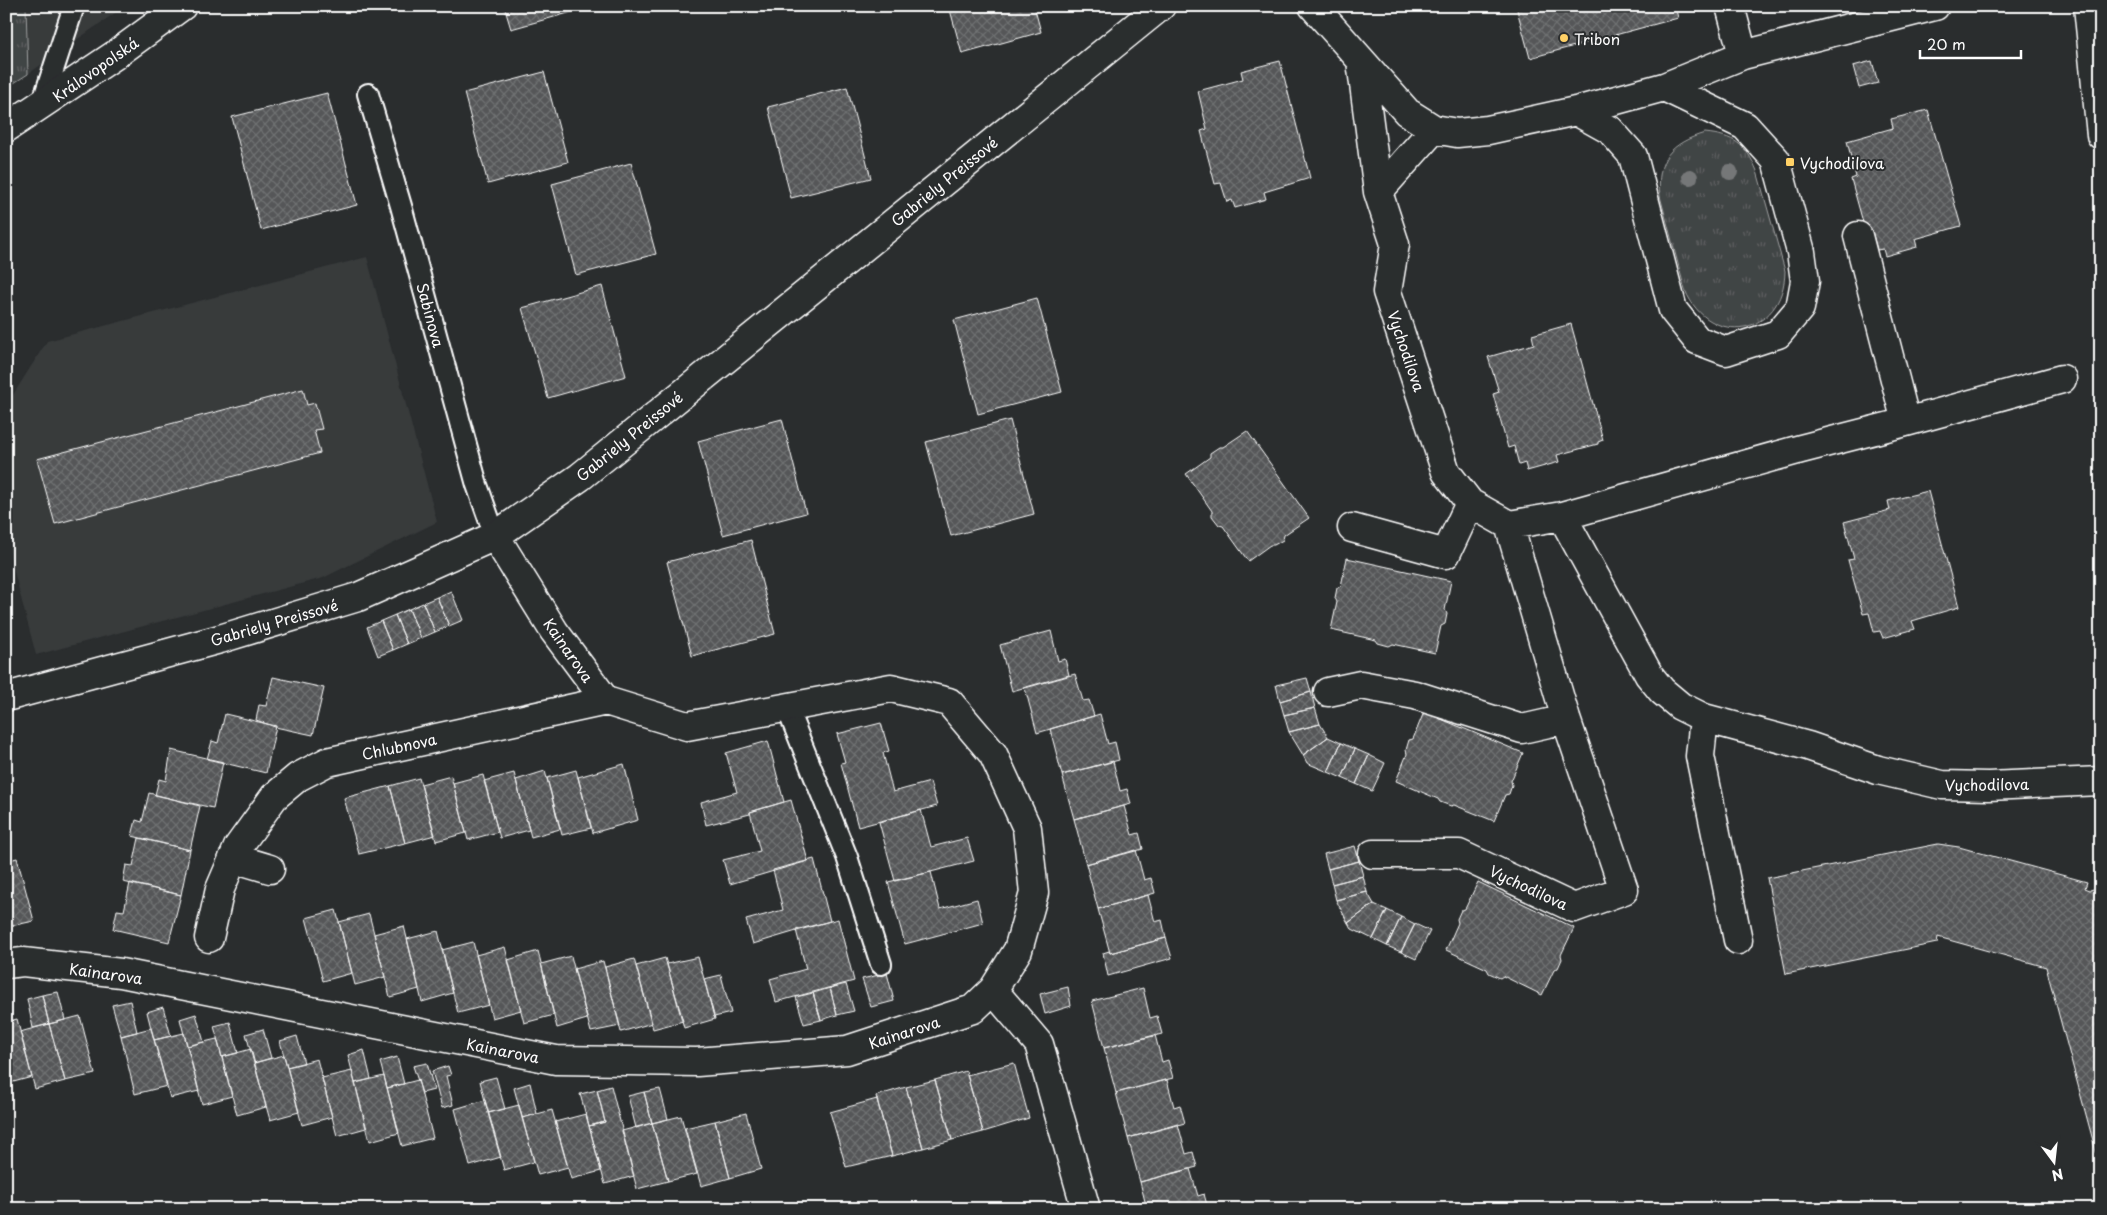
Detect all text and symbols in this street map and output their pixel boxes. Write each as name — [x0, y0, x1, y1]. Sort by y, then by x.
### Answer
place label: Tribon — [1574, 27, 1620, 50]
scale bar — [1920, 28, 2021, 60]
street label: Královopolská — [47, 30, 143, 107]
marker: Tribon — [1558, 32, 1570, 44]
text: 20 m — [1927, 32, 1966, 55]
street label: Gabriely Preissové — [886, 131, 1002, 231]
place label: Vychodilova — [1800, 151, 1885, 174]
marker: Vychodilova — [1784, 156, 1796, 168]
street label: Sabinova — [411, 280, 451, 351]
street label: Vychodilova — [1382, 307, 1432, 395]
street label: Gabriely Preissové — [571, 386, 687, 486]
street label: Gabriely Preissové — [208, 593, 340, 651]
street label: Kainarova — [538, 613, 600, 687]
street label: Chlubnova — [359, 727, 439, 765]
street label: Vychodilova — [1945, 772, 2030, 796]
street label: Vychodilova — [1486, 859, 1573, 916]
street label: Kainarova — [68, 956, 145, 990]
street label: Kainarova — [865, 1009, 943, 1054]
street label: Kainarova — [465, 1032, 542, 1068]
north arrow — [2030, 1138, 2080, 1188]
text: N — [2049, 1163, 2066, 1187]

